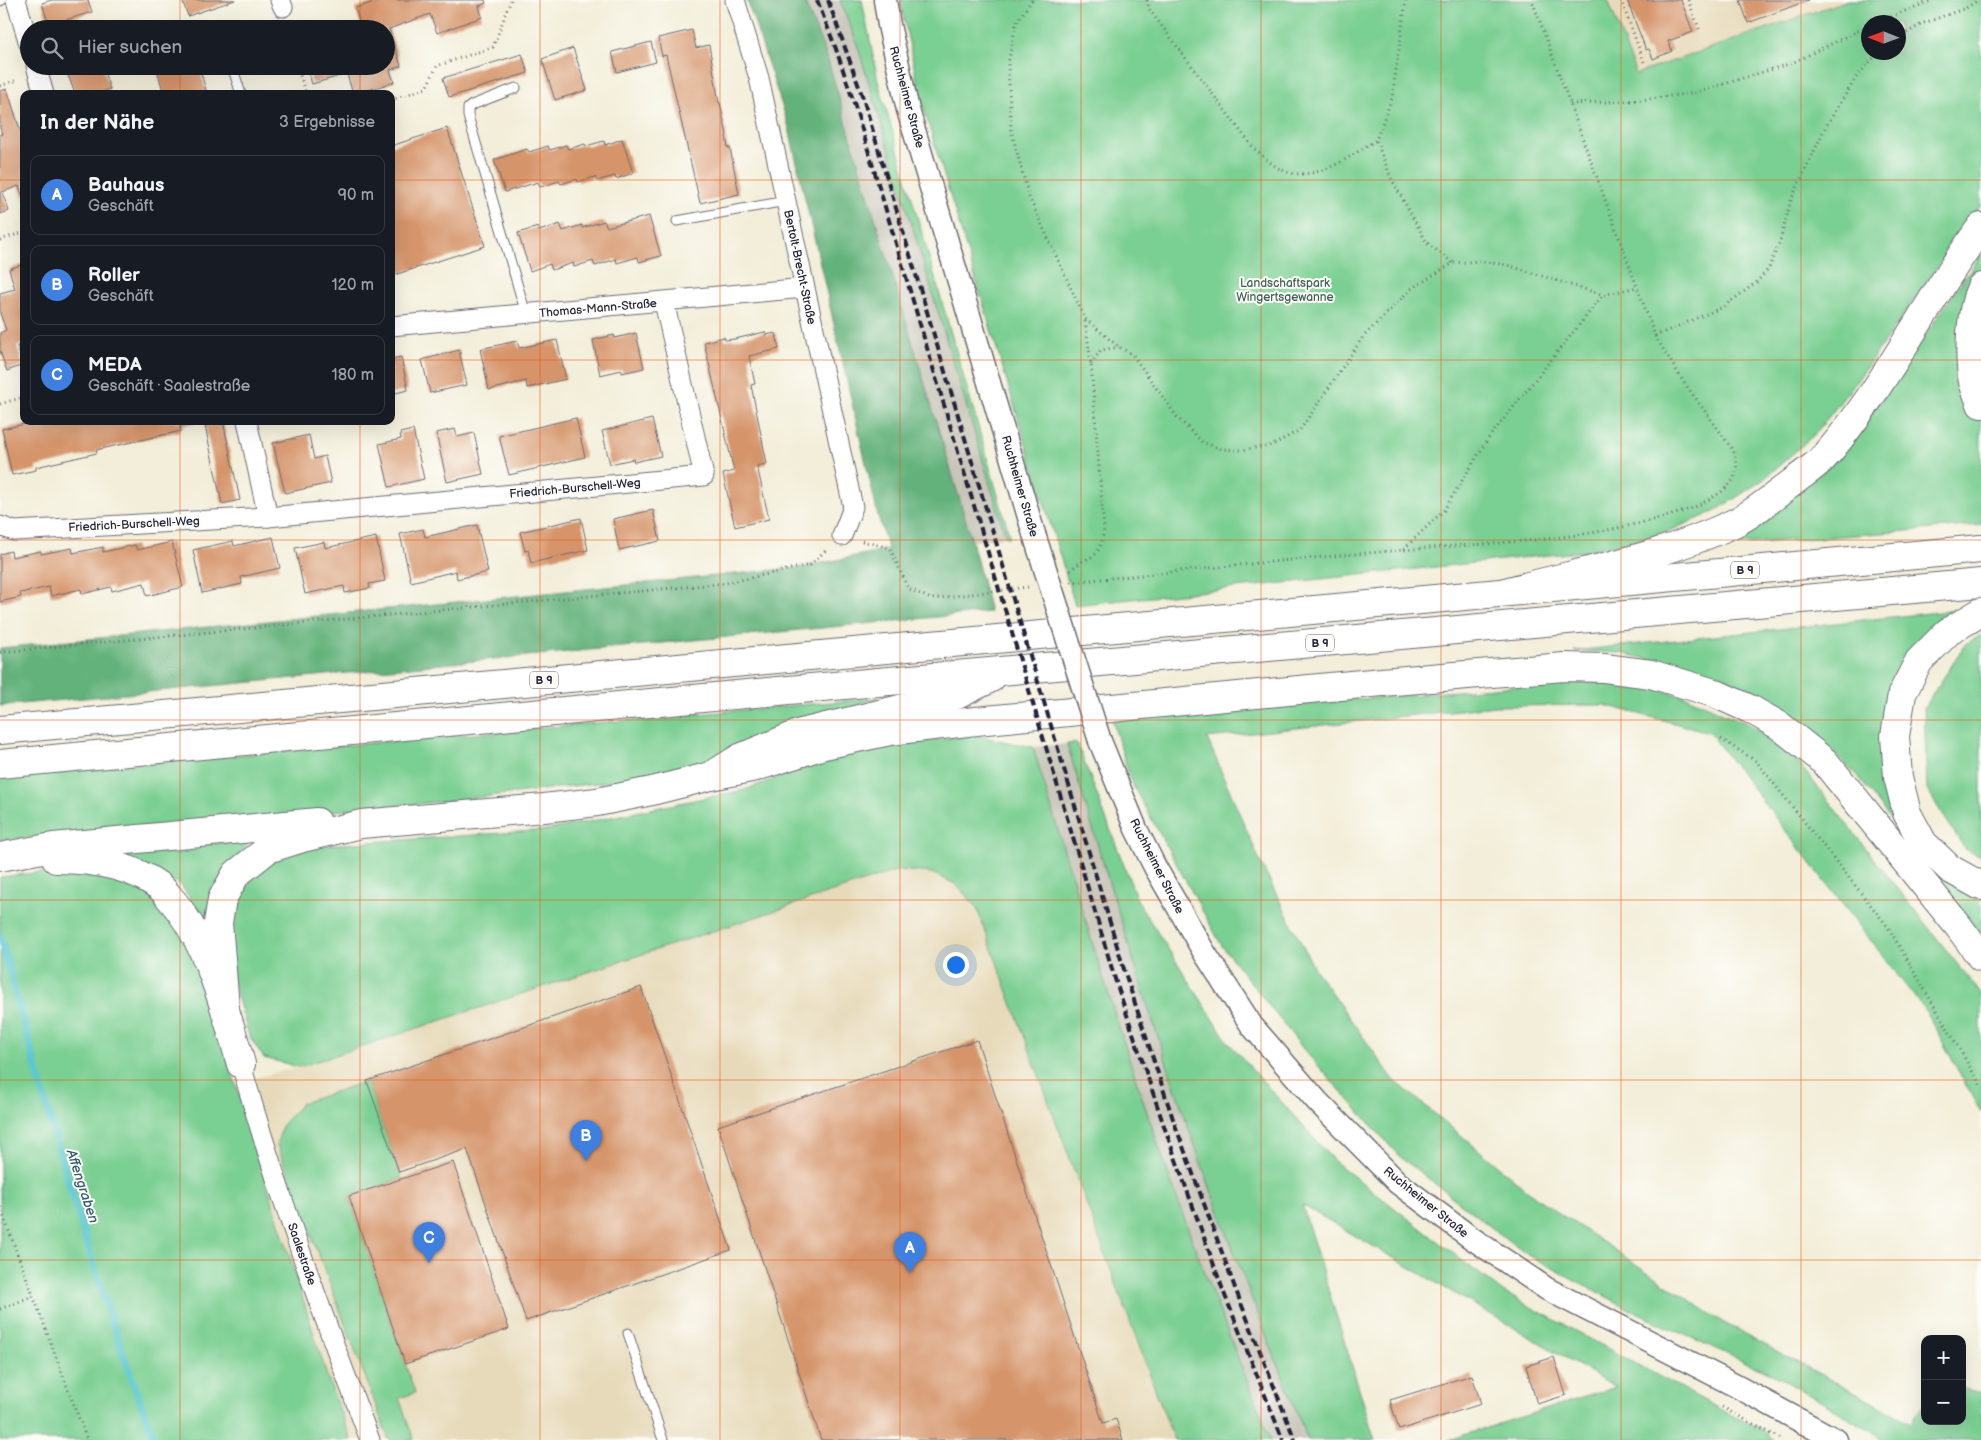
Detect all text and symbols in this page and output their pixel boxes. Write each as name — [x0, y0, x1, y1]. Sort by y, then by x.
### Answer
north arrow — [1861, 15, 1906, 60]
search box — [20, 20, 395, 75]
icon: search — [38, 34, 66, 62]
text: Hier suchen — [78, 36, 182, 59]
street label: Ruchheimer Straße — [886, 45, 927, 150]
text: In der Nähe — [40, 110, 154, 135]
text: 3 Ergebnisse — [279, 113, 375, 132]
text: Bauhaus — [88, 174, 164, 197]
text: A — [52, 186, 62, 205]
text: 90 m — [338, 186, 374, 205]
text: Geschäft — [88, 197, 154, 216]
street label: Bertolt-Brecht-Straße — [780, 208, 819, 326]
text: Roller — [88, 264, 140, 287]
text: B — [51, 276, 63, 295]
text: 120 m — [331, 276, 374, 295]
park label: Landschaftspark Wingertsgewanne — [1236, 276, 1334, 305]
text: Geschäft — [88, 287, 154, 306]
street label: Thomas-Mann-Straße — [539, 296, 658, 321]
text: MEDA — [88, 354, 142, 377]
text: C — [51, 366, 63, 385]
text: 180 m — [332, 366, 374, 385]
text: Geschäft · Saalestraße — [88, 377, 250, 396]
street label: Ruchheimer Straße — [998, 434, 1041, 539]
street label: Friedrich-Burschell-Weg — [509, 475, 641, 502]
street label: Friedrich-Burschell-Weg — [68, 514, 200, 535]
road number: B 9 — [1731, 562, 1759, 578]
road number: B 9 — [1306, 634, 1334, 651]
road number: B 9 — [530, 672, 558, 688]
street label: Ruchheimer Straße — [1126, 816, 1187, 916]
your location — [943, 952, 969, 978]
pin: B — [570, 1120, 602, 1161]
water label: Affengraben — [62, 1146, 102, 1225]
street label: Ruchheimer Straße — [1380, 1164, 1471, 1241]
street label: Saalestraße — [284, 1221, 319, 1287]
pin: C — [413, 1222, 445, 1263]
pin: A — [894, 1232, 926, 1273]
map controls — [1921, 1335, 1966, 1425]
button: + — [1921, 1335, 1966, 1380]
button: − — [1921, 1380, 1966, 1425]

